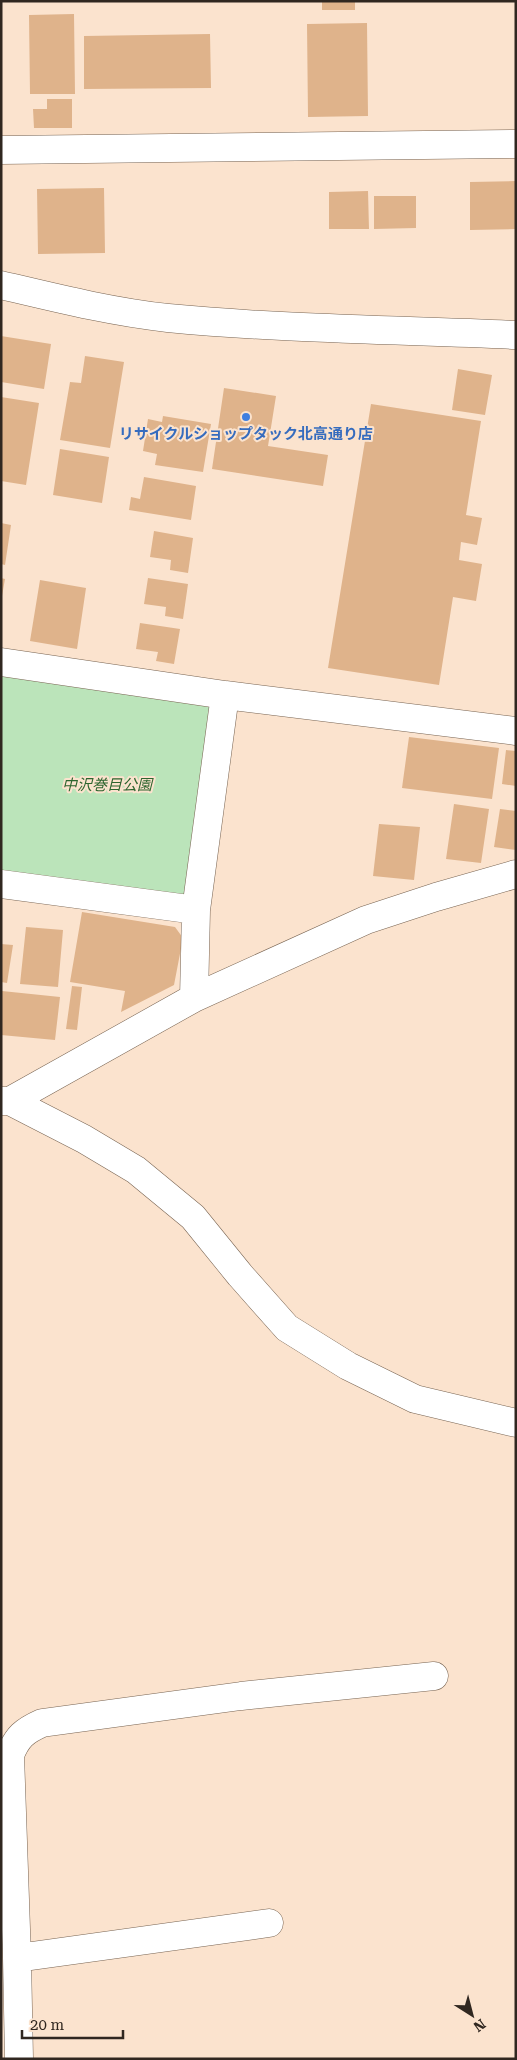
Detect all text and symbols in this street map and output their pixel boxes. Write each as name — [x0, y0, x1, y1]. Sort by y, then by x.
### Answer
marker: リサイクルショップタック北高通り店 — [240, 411, 252, 423]
place label: リサイクルショップタック北高通り店 — [119, 425, 373, 443]
park label: 中沢巻目公園 — [62, 776, 154, 794]
north arrow — [447, 1990, 497, 2040]
scale bar — [22, 2008, 124, 2040]
text: 20 m — [30, 2016, 65, 2034]
text: N — [470, 2016, 489, 2035]

